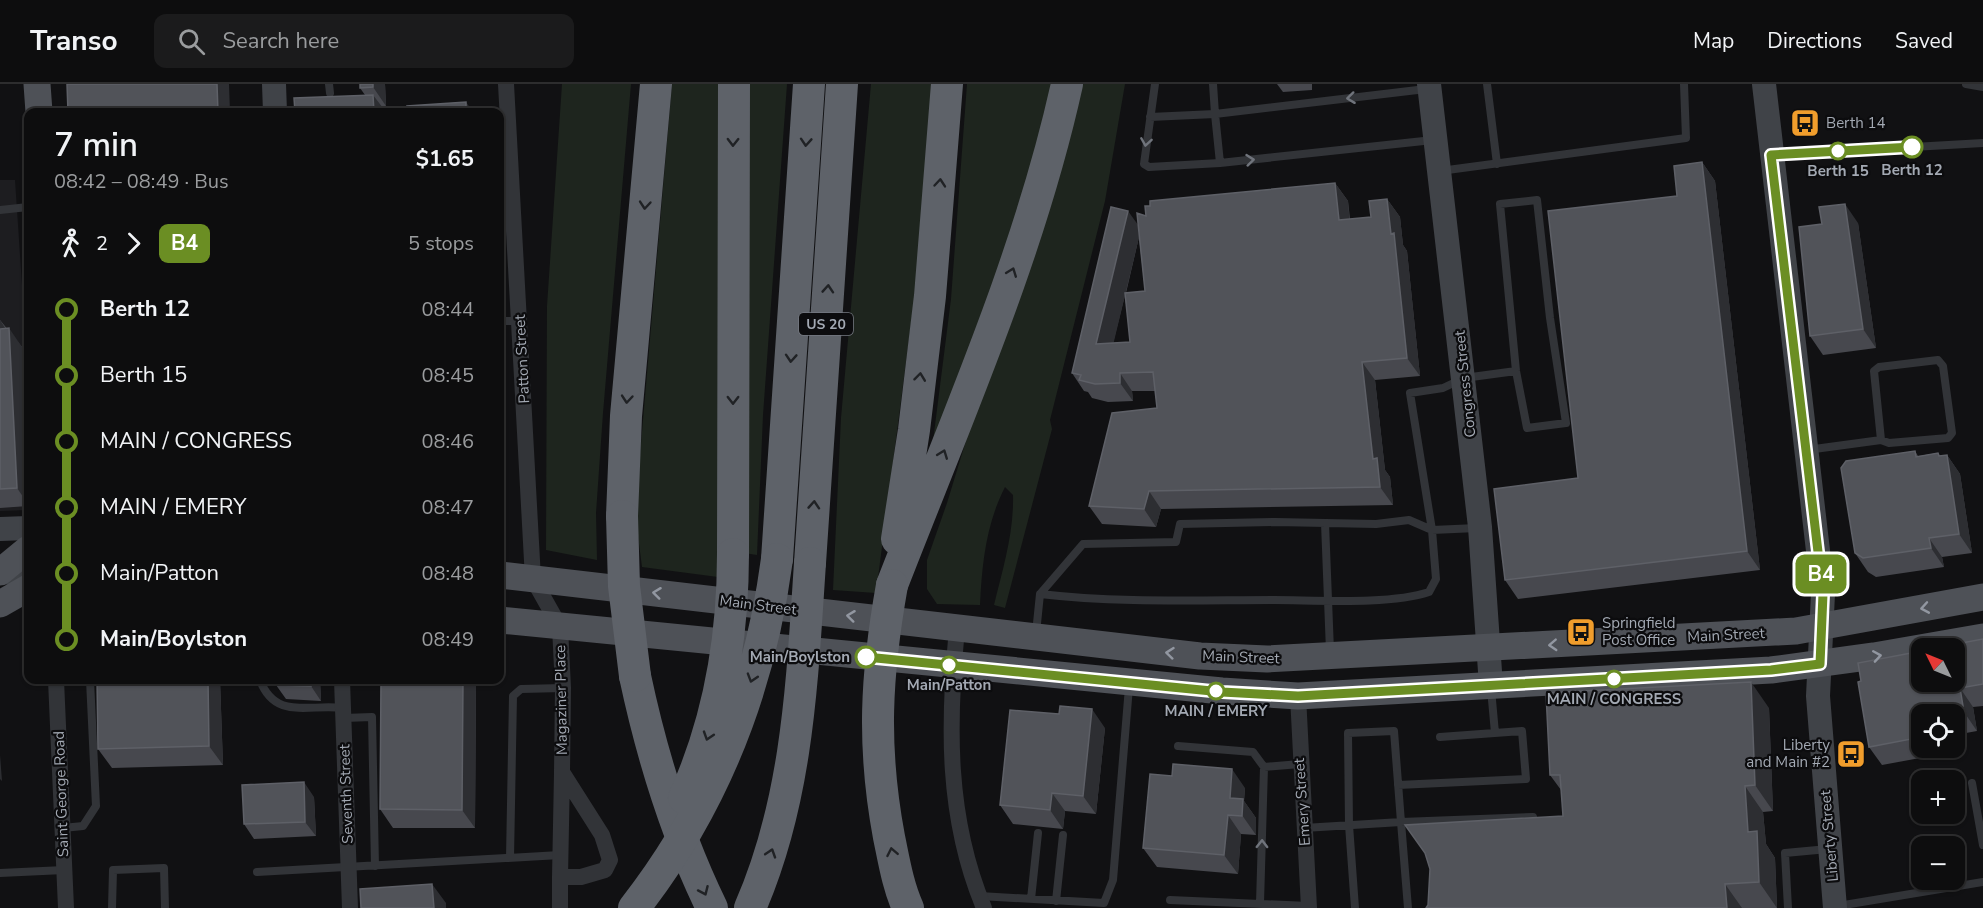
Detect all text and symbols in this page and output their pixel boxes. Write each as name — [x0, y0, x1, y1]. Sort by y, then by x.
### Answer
search box — [154, 14, 574, 68]
text: Transo — [30, 22, 118, 60]
icon: search — [175, 25, 208, 58]
text: Search here — [223, 26, 339, 56]
text: Map — [1693, 27, 1734, 55]
text: Directions — [1767, 27, 1862, 55]
text: Saved — [1895, 27, 1953, 55]
one-way arrow — [1346, 91, 1356, 104]
bus stop icon: Berth 14 — [1789, 107, 1821, 139]
place label: Berth 14 — [1826, 113, 1886, 133]
text: 7 min — [54, 123, 138, 168]
one-way arrow — [1140, 136, 1153, 146]
marker: Berth 12 — [1901, 136, 1923, 158]
one-way arrow — [727, 138, 739, 147]
one-way arrow — [799, 138, 812, 147]
marker: Berth 15 — [1829, 142, 1847, 160]
text: $1.65 — [416, 144, 474, 174]
one-way arrow — [1246, 154, 1255, 167]
place label: Berth 12 — [1881, 160, 1943, 180]
place label: Berth 15 — [1807, 161, 1869, 181]
text: 08:42 – 08:49 · Bus — [54, 168, 229, 195]
one-way arrow — [933, 178, 946, 187]
one-way arrow — [638, 201, 651, 210]
icon: walk — [54, 227, 87, 260]
icon: forward — [117, 227, 150, 260]
text: B4 — [171, 229, 198, 257]
text: 2 — [96, 230, 108, 257]
text: 5 stops — [408, 230, 474, 257]
one-way arrow — [1004, 267, 1017, 278]
one-way arrow — [822, 285, 835, 294]
text: Berth 12 — [100, 294, 190, 324]
text: 08:44 — [421, 296, 474, 323]
street label: Patton Street — [510, 313, 534, 404]
road number: US 20 — [799, 313, 853, 335]
street label: Congress Street — [1449, 329, 1481, 439]
one-way arrow — [785, 353, 798, 362]
text: Berth 15 — [100, 360, 187, 390]
text: 08:45 — [421, 362, 474, 389]
one-way arrow — [913, 372, 926, 381]
one-way arrow — [621, 395, 634, 404]
one-way arrow — [727, 396, 739, 405]
text: MAIN / CONGRESS — [100, 426, 292, 456]
text: 08:46 — [421, 428, 474, 455]
one-way arrow — [936, 450, 949, 460]
text: MAIN / EMERY — [100, 492, 246, 522]
text: 08:47 — [421, 494, 474, 521]
one-way arrow — [807, 500, 820, 509]
line badge: B4 — [1794, 554, 1848, 594]
text: Main/Patton — [100, 558, 219, 588]
text: 08:48 — [421, 560, 474, 587]
text: B4 — [1807, 560, 1835, 588]
one-way arrow — [653, 588, 662, 600]
street label: Main Street — [718, 590, 798, 620]
one-way arrow — [1921, 601, 1931, 614]
one-way arrow — [847, 610, 856, 622]
place label: Springfield Post Office — [1602, 613, 1676, 650]
bus stop icon: Springfield Post Office — [1565, 616, 1597, 648]
street label: Main Street — [1687, 623, 1766, 647]
text: Main/Boylston — [100, 624, 247, 654]
text: 08:49 — [421, 626, 474, 653]
one-way arrow — [1549, 638, 1558, 651]
north arrow — [1911, 638, 1965, 692]
map controls — [1911, 638, 1965, 890]
street label: Magaziner Place — [550, 645, 572, 755]
marker: Main/Boylston — [855, 646, 877, 668]
street label: Main Street — [1202, 646, 1281, 668]
place label: Main/Boylston — [750, 647, 850, 667]
one-way arrow — [1165, 647, 1175, 659]
one-way arrow — [1873, 650, 1882, 662]
marker: Main/Patton — [940, 656, 958, 674]
marker: MAIN / CONGRESS — [1605, 670, 1623, 688]
one-way arrow — [747, 672, 759, 683]
place label: Main/Patton — [907, 675, 991, 695]
marker: MAIN / EMERY — [1207, 682, 1225, 700]
place label: MAIN / CONGRESS — [1547, 689, 1681, 709]
place label: MAIN / EMERY — [1165, 701, 1268, 721]
button: locate — [1911, 704, 1965, 758]
one-way arrow — [702, 730, 715, 741]
street label: Saint George Road — [49, 731, 73, 857]
place label: Liberty and Main #2 — [1746, 735, 1830, 772]
bus stop icon: Liberty and Main #2 — [1835, 738, 1867, 770]
street label: Seventh Street — [334, 743, 358, 844]
street label: Emery Street — [1289, 757, 1315, 847]
button: + — [1911, 770, 1965, 824]
street label: Liberty Street — [1815, 789, 1843, 883]
button: − — [1911, 836, 1965, 890]
one-way arrow — [1255, 840, 1268, 849]
one-way arrow — [886, 847, 899, 857]
one-way arrow — [763, 848, 776, 859]
one-way arrow — [697, 885, 709, 896]

